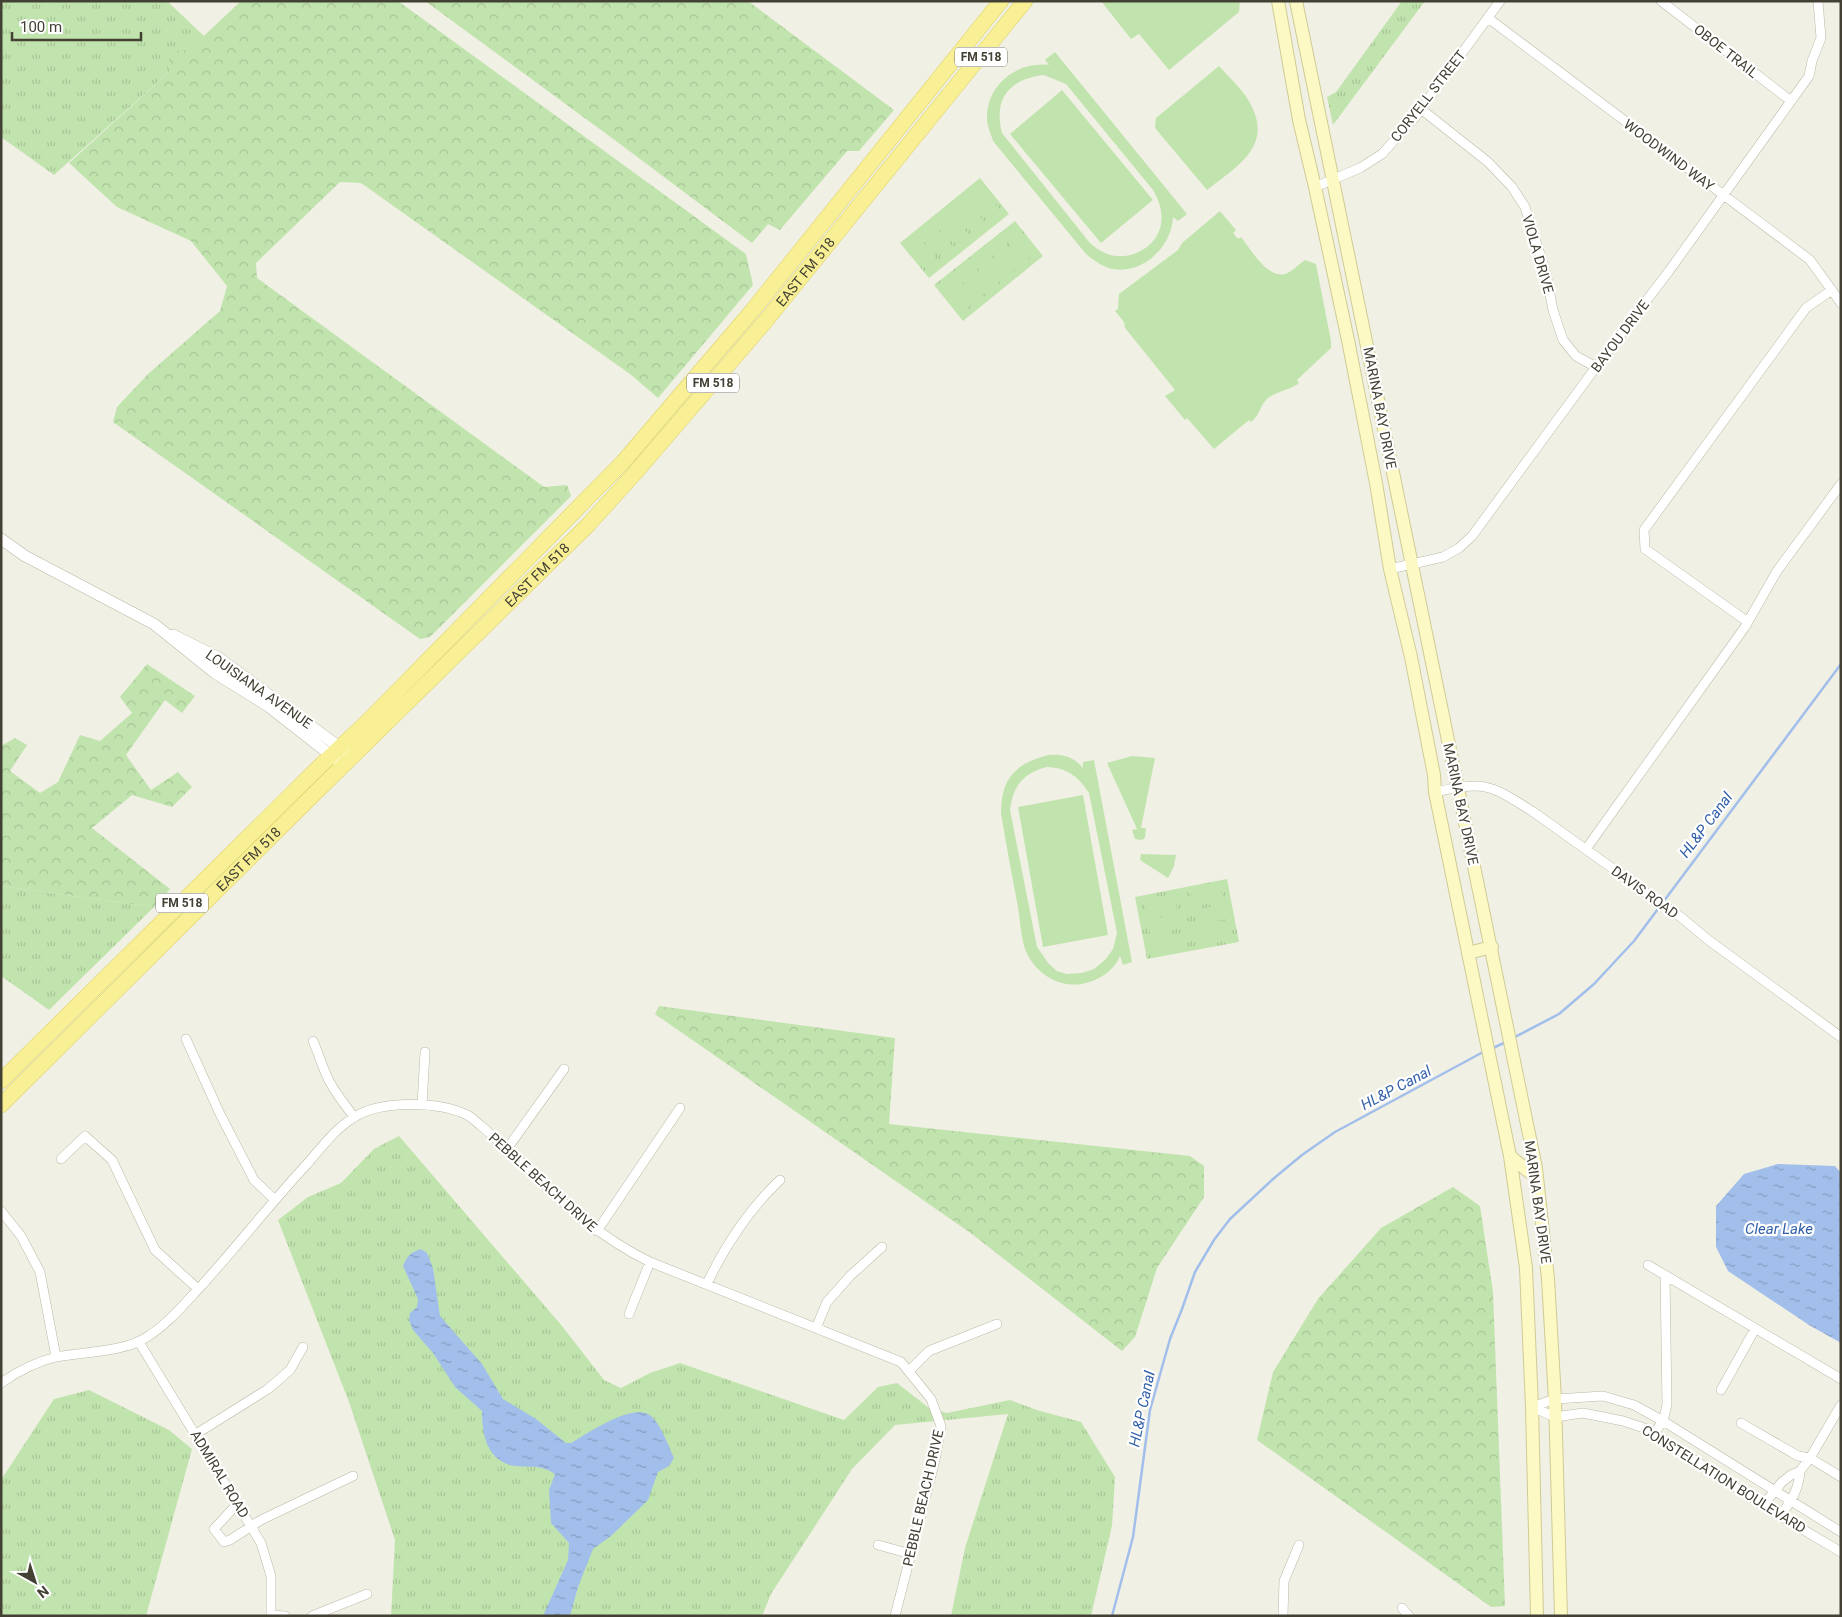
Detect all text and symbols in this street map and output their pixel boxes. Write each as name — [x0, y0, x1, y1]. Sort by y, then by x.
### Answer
scale bar — [12, 10, 141, 42]
text: 100 m — [20, 18, 62, 36]
street label: OBOE TRAIL — [1691, 21, 1761, 81]
street label: CORYELL STREET — [1387, 47, 1469, 145]
road number: FM 518 — [955, 48, 1007, 66]
street label: WOODWIND WAY — [1621, 116, 1718, 194]
street label: VIOLA DRIVE — [1519, 213, 1557, 295]
street label: EAST FM 518 — [773, 234, 838, 310]
street label: BAYOU DRIVE — [1588, 297, 1652, 375]
street label: MARINA BAY DRIVE — [1360, 346, 1400, 471]
road number: FM 518 — [687, 373, 739, 392]
street label: EAST FM 518 — [502, 540, 573, 610]
street label: LOUISIANA AVENUE — [203, 646, 315, 732]
street label: MARINA BAY DRIVE — [1440, 742, 1482, 866]
water label: HL&P Canal — [1676, 788, 1737, 861]
street label: EAST FM 518 — [213, 824, 284, 894]
street label: DAVIS ROAD — [1609, 862, 1681, 922]
road number: FM 518 — [156, 894, 208, 912]
water label: HL&P Canal — [1358, 1062, 1435, 1114]
street label: PEBBLE BEACH DRIVE — [486, 1129, 600, 1235]
street label: MARINA BAY DRIVE — [1521, 1139, 1555, 1265]
water label: Clear Lake — [1745, 1220, 1813, 1238]
water label: HL&P Canal — [1125, 1369, 1159, 1449]
street label: CONSTELLATION BOULEVARD — [1639, 1422, 1809, 1536]
street label: ADMIRAL ROAD — [188, 1427, 252, 1521]
street label: PEBBLE BEACH DRIVE — [899, 1428, 947, 1568]
north arrow — [10, 1557, 60, 1607]
text: N — [34, 1583, 52, 1601]

